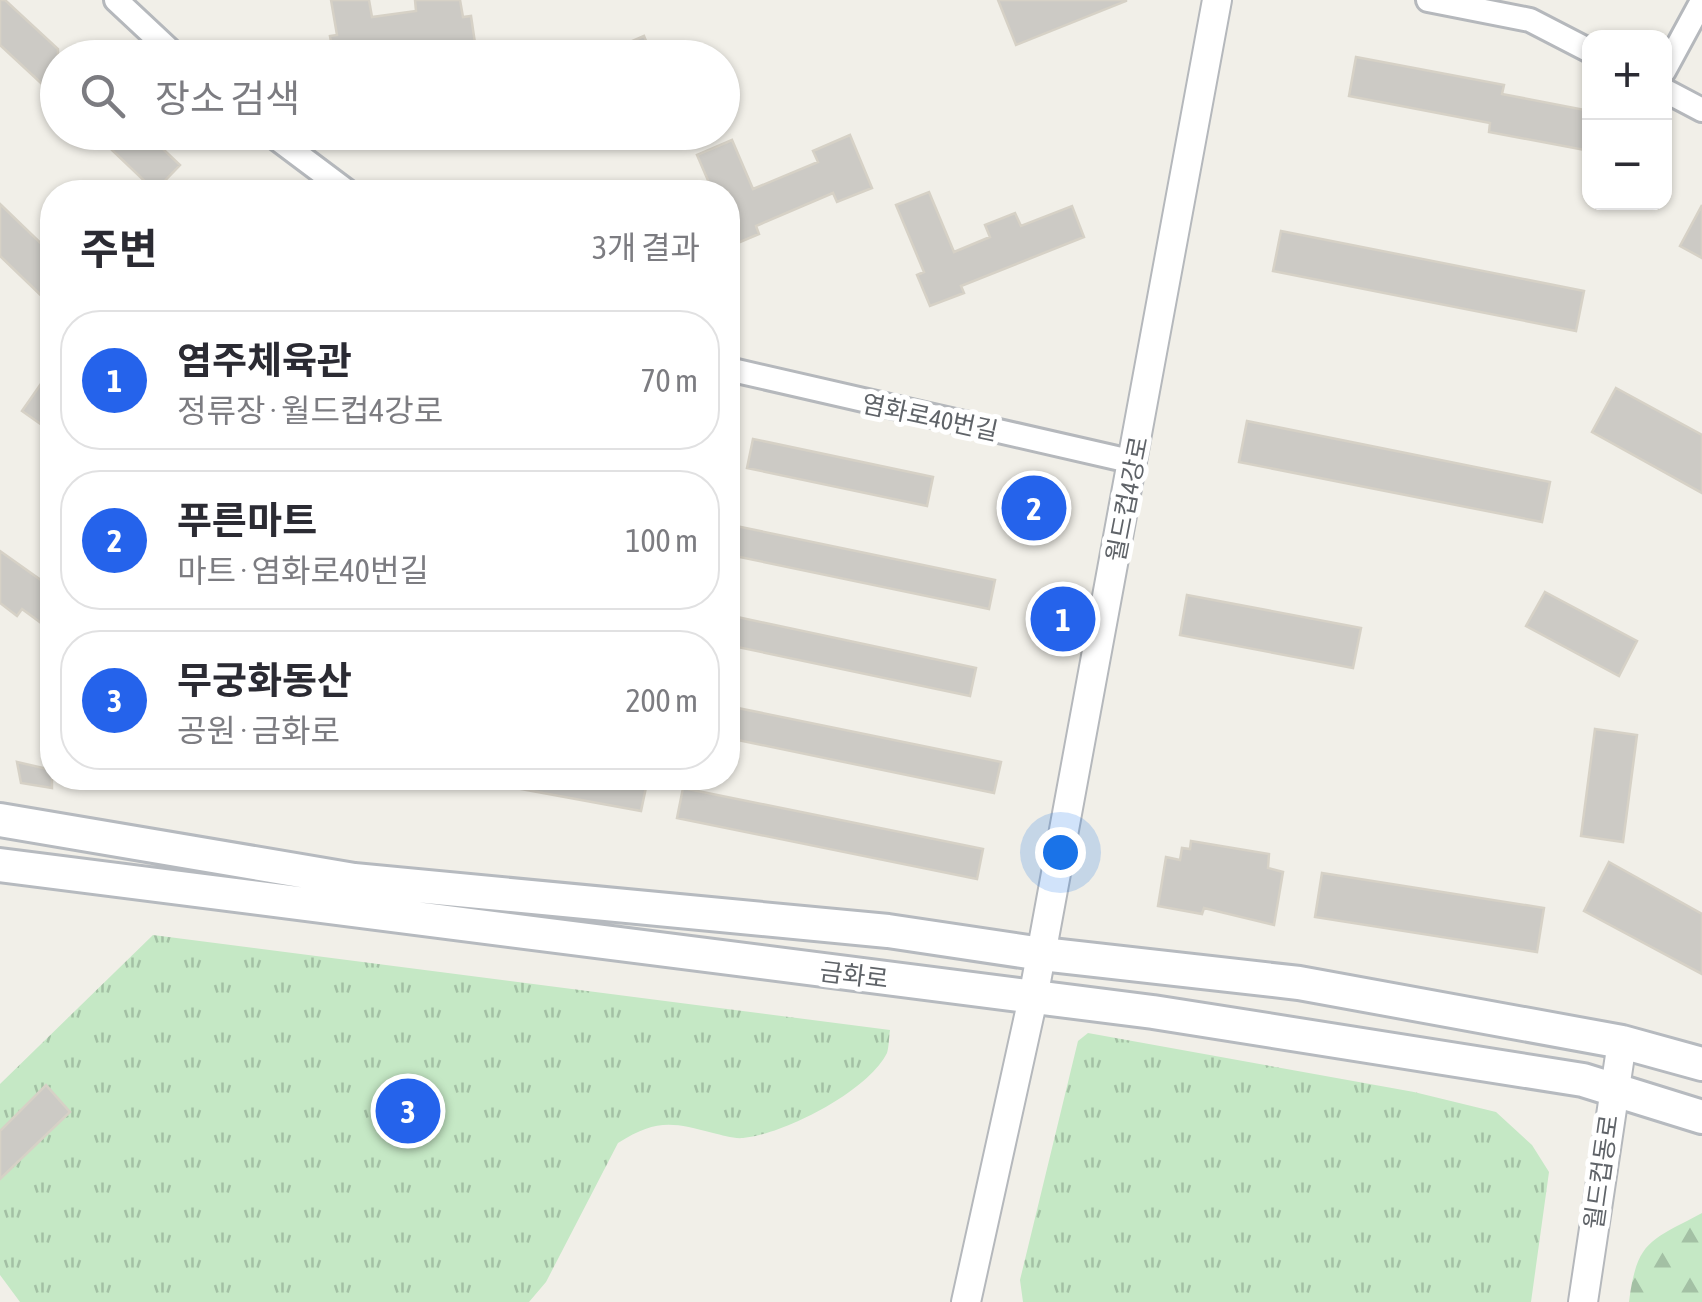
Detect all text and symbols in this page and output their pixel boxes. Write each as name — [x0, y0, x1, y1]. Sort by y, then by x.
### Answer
map controls — [1582, 30, 1672, 210]
button: + — [1582, 30, 1672, 120]
search box — [40, 40, 740, 150]
icon: search — [75, 68, 130, 123]
text: 장소 검색 — [155, 77, 300, 120]
button: − — [1582, 120, 1672, 210]
text: 주변 — [80, 225, 157, 273]
text: 3개 결과 — [592, 229, 700, 266]
text: 염주체육관 — [177, 339, 352, 382]
text: 1 — [107, 362, 122, 399]
text: 70 m — [640, 362, 698, 399]
street label: 염화로40번길 — [859, 389, 1001, 445]
text: 정류장 · 월드컵4강로 — [177, 392, 443, 429]
street label: 월드컵4강로 — [1101, 434, 1153, 564]
pin: 2 — [1002, 470, 1066, 546]
text: 푸른마트 — [177, 499, 317, 542]
text: 2 — [107, 522, 122, 559]
text: 100 m — [625, 522, 698, 559]
text: 마트 · 염화로40번길 — [177, 552, 429, 589]
pin: 1 — [1030, 582, 1096, 656]
text: 무궁화동산 — [177, 659, 352, 702]
text: 3 — [107, 682, 122, 719]
text: 200 m — [625, 682, 698, 719]
text: 공원 · 금화로 — [177, 712, 340, 749]
your location — [1035, 827, 1086, 878]
street label: 금화로 — [818, 957, 890, 993]
pin: 3 — [376, 1074, 440, 1148]
street label: 월드컵동로 — [1579, 1113, 1623, 1231]

